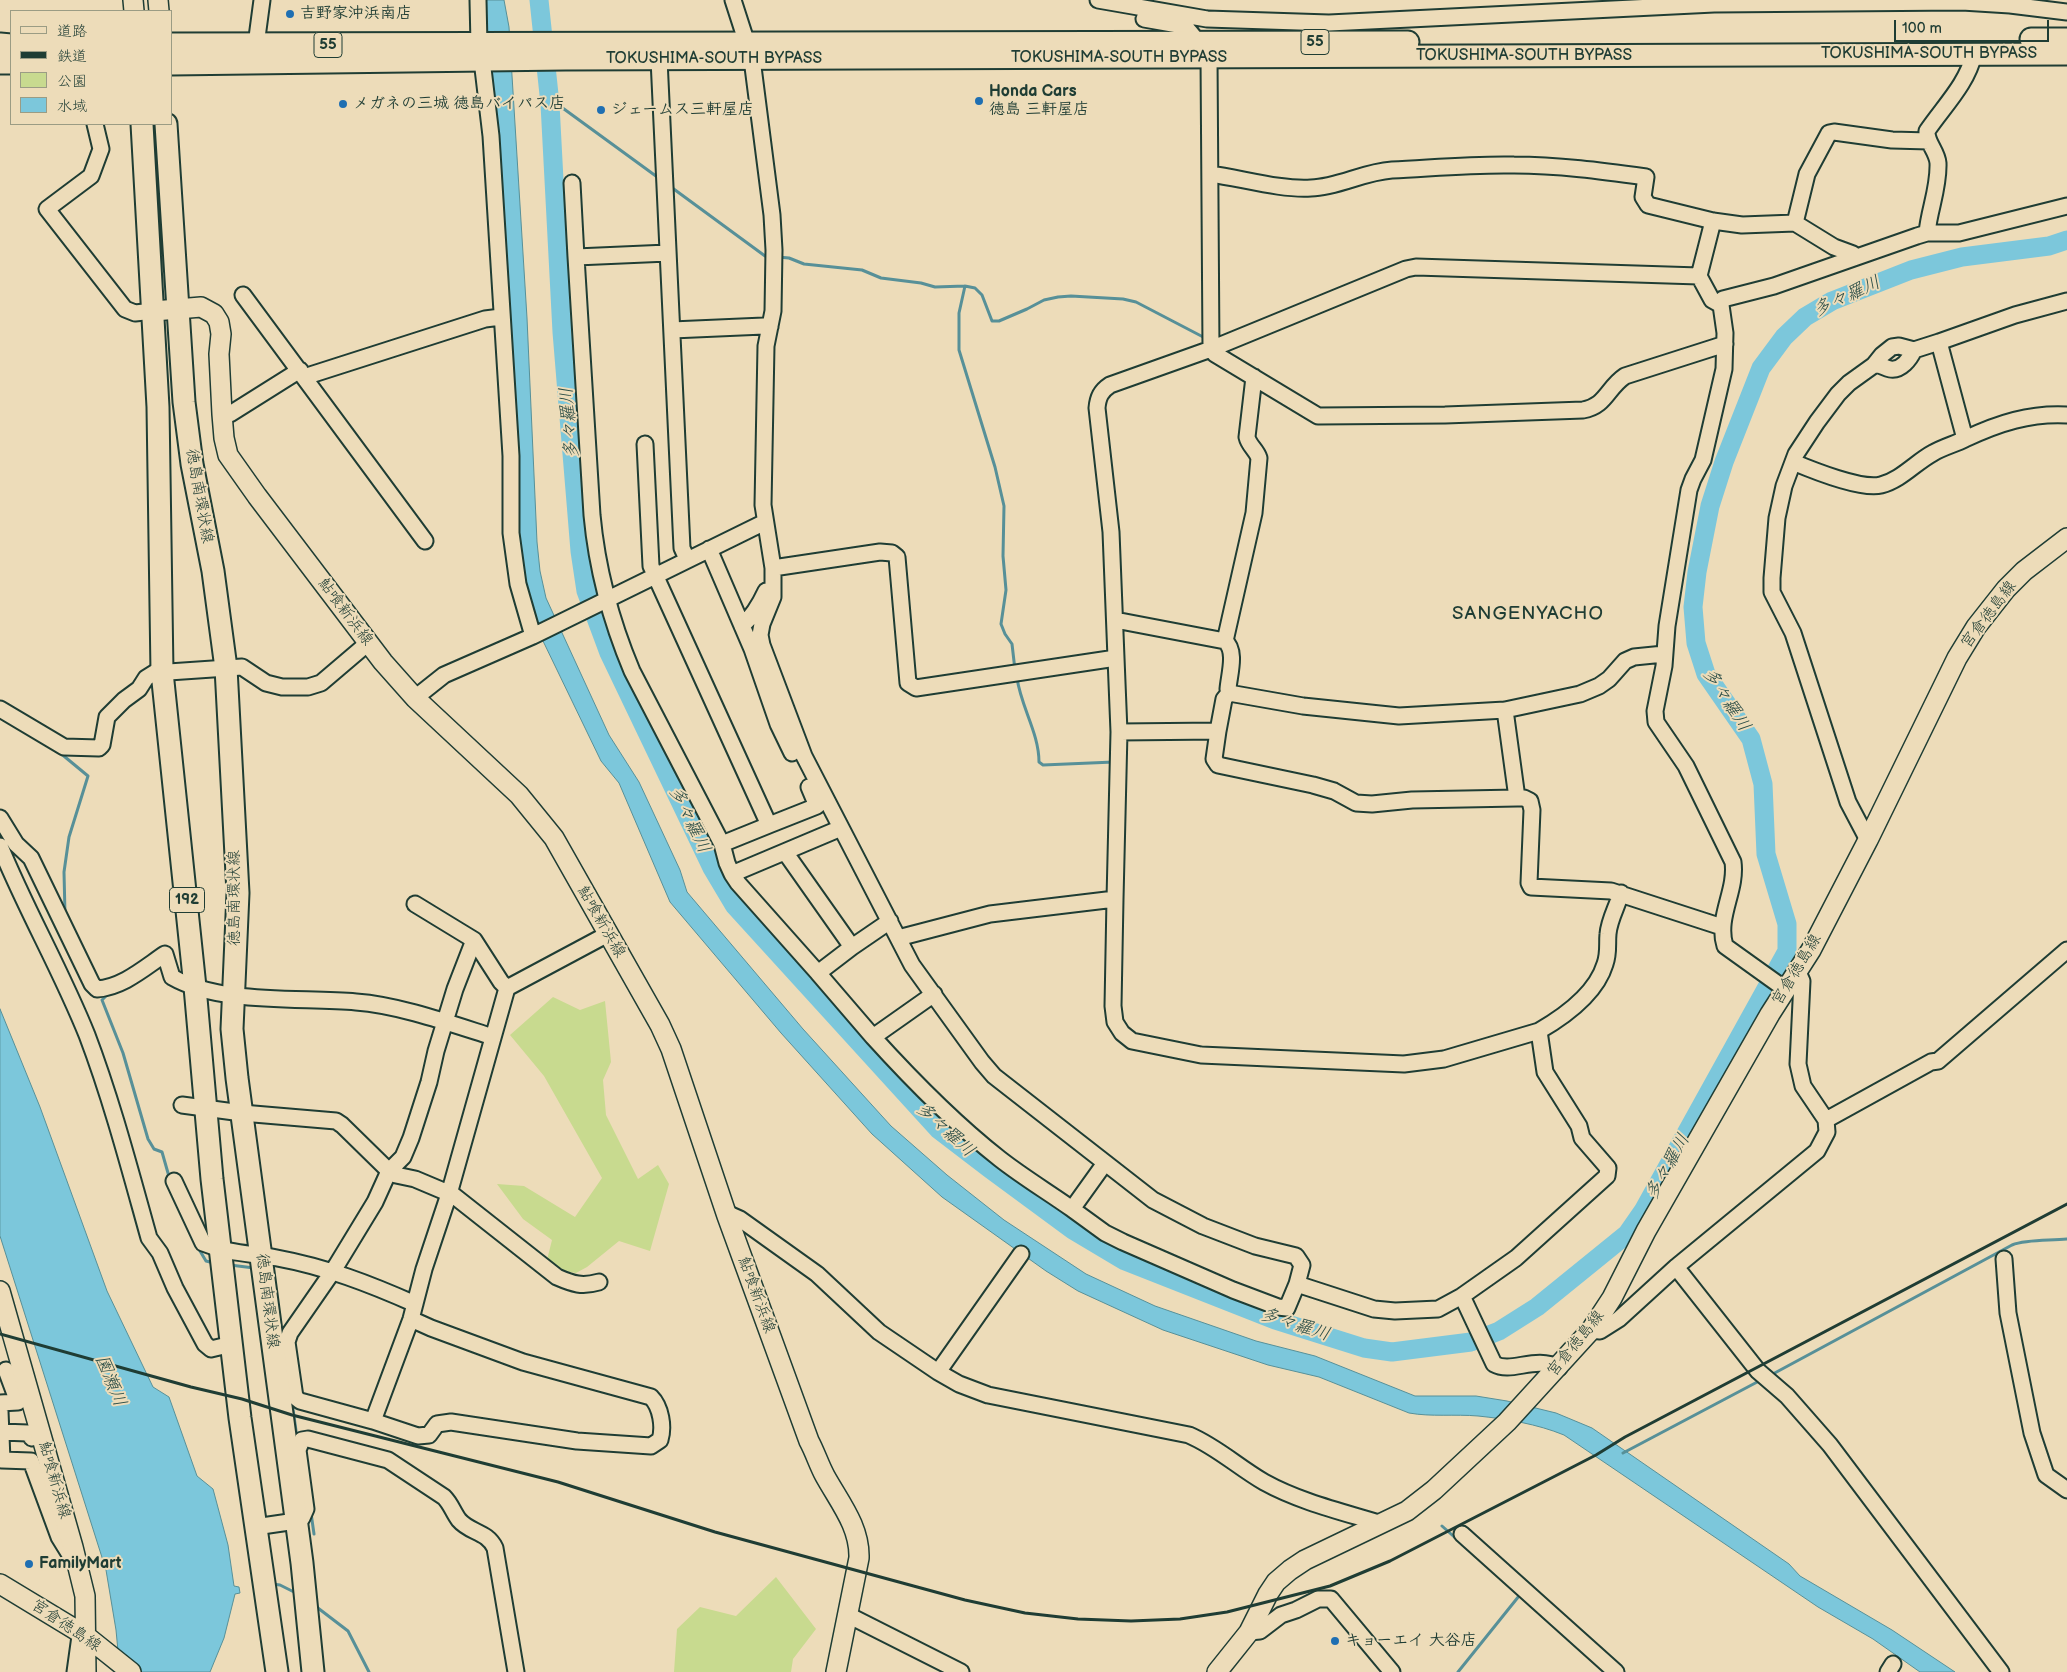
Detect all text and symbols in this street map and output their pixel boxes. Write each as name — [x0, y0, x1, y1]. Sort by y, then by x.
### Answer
place label: 吉野家沖浜南店 — [300, 4, 412, 24]
marker: 吉野家沖浜南店 — [284, 8, 296, 20]
legend — [10, 10, 172, 125]
scale bar — [1897, 10, 2052, 42]
text: 100 m — [1902, 19, 1942, 38]
text: 道路 — [57, 22, 87, 41]
road number: 55 — [1301, 30, 1329, 54]
road number: 55 — [314, 32, 342, 58]
street label: TOKUSHIMA-SOUTH BYPASS — [1821, 44, 2037, 64]
street label: TOKUSHIMA-SOUTH BYPASS — [1416, 46, 1632, 66]
text: 鉄道 — [57, 47, 87, 66]
street label: TOKUSHIMA-SOUTH BYPASS — [1011, 48, 1227, 68]
street label: TOKUSHIMA-SOUTH BYPASS — [606, 49, 822, 69]
text: 公園 — [57, 72, 87, 91]
place label: Honda Cars 徳島 三軒屋店 — [989, 82, 1089, 120]
place label: メガネの三城 徳島バイパス店 — [353, 94, 565, 114]
marker: Honda Cars 徳島 三軒屋店 — [973, 95, 985, 107]
text: 水域 — [57, 97, 87, 116]
marker: メガネの三城 徳島バイパス店 — [337, 98, 349, 110]
place label: ジェームス三軒屋店 — [611, 100, 754, 120]
marker: ジェームス三軒屋店 — [595, 104, 607, 116]
water label: 多々羅川 — [1810, 272, 1884, 322]
water label: 多々羅川 — [556, 386, 584, 460]
street label: 徳島南環状線 — [181, 447, 217, 545]
street label: 鮎喰新浜線 — [313, 574, 377, 650]
street label: 宮倉徳島線 — [1957, 577, 2021, 653]
district label: SANGENYACHO — [1451, 603, 1605, 625]
water label: 多々羅川 — [1697, 664, 1755, 736]
water label: 多々羅川 — [664, 783, 714, 857]
street label: 徳島南環状線 — [225, 850, 245, 946]
street label: 鮎喰新浜線 — [573, 883, 629, 961]
road number: 192 — [170, 888, 204, 912]
street label: 宮倉徳島線 — [1768, 931, 1826, 1009]
water label: 多々羅川 — [911, 1098, 979, 1162]
water label: 多々羅川 — [1641, 1130, 1695, 1204]
street label: 徳島南環状線 — [252, 1252, 282, 1350]
street label: 鮎喰新浜線 — [733, 1254, 779, 1336]
water label: 多々羅川 — [1257, 1304, 1333, 1346]
street label: 宮倉徳島線 — [1543, 1307, 1609, 1381]
water label: 園瀬川 — [90, 1352, 130, 1410]
street label: 鮎喰新浜線 — [34, 1439, 74, 1521]
place label: FamilyMart — [39, 1554, 121, 1574]
marker: FamilyMart — [23, 1558, 35, 1570]
street label: 宮倉徳島線 — [27, 1596, 105, 1656]
place label: キョーエイ 大谷店 — [1345, 1631, 1477, 1651]
marker: キョーエイ 大谷店 — [1329, 1635, 1341, 1647]

